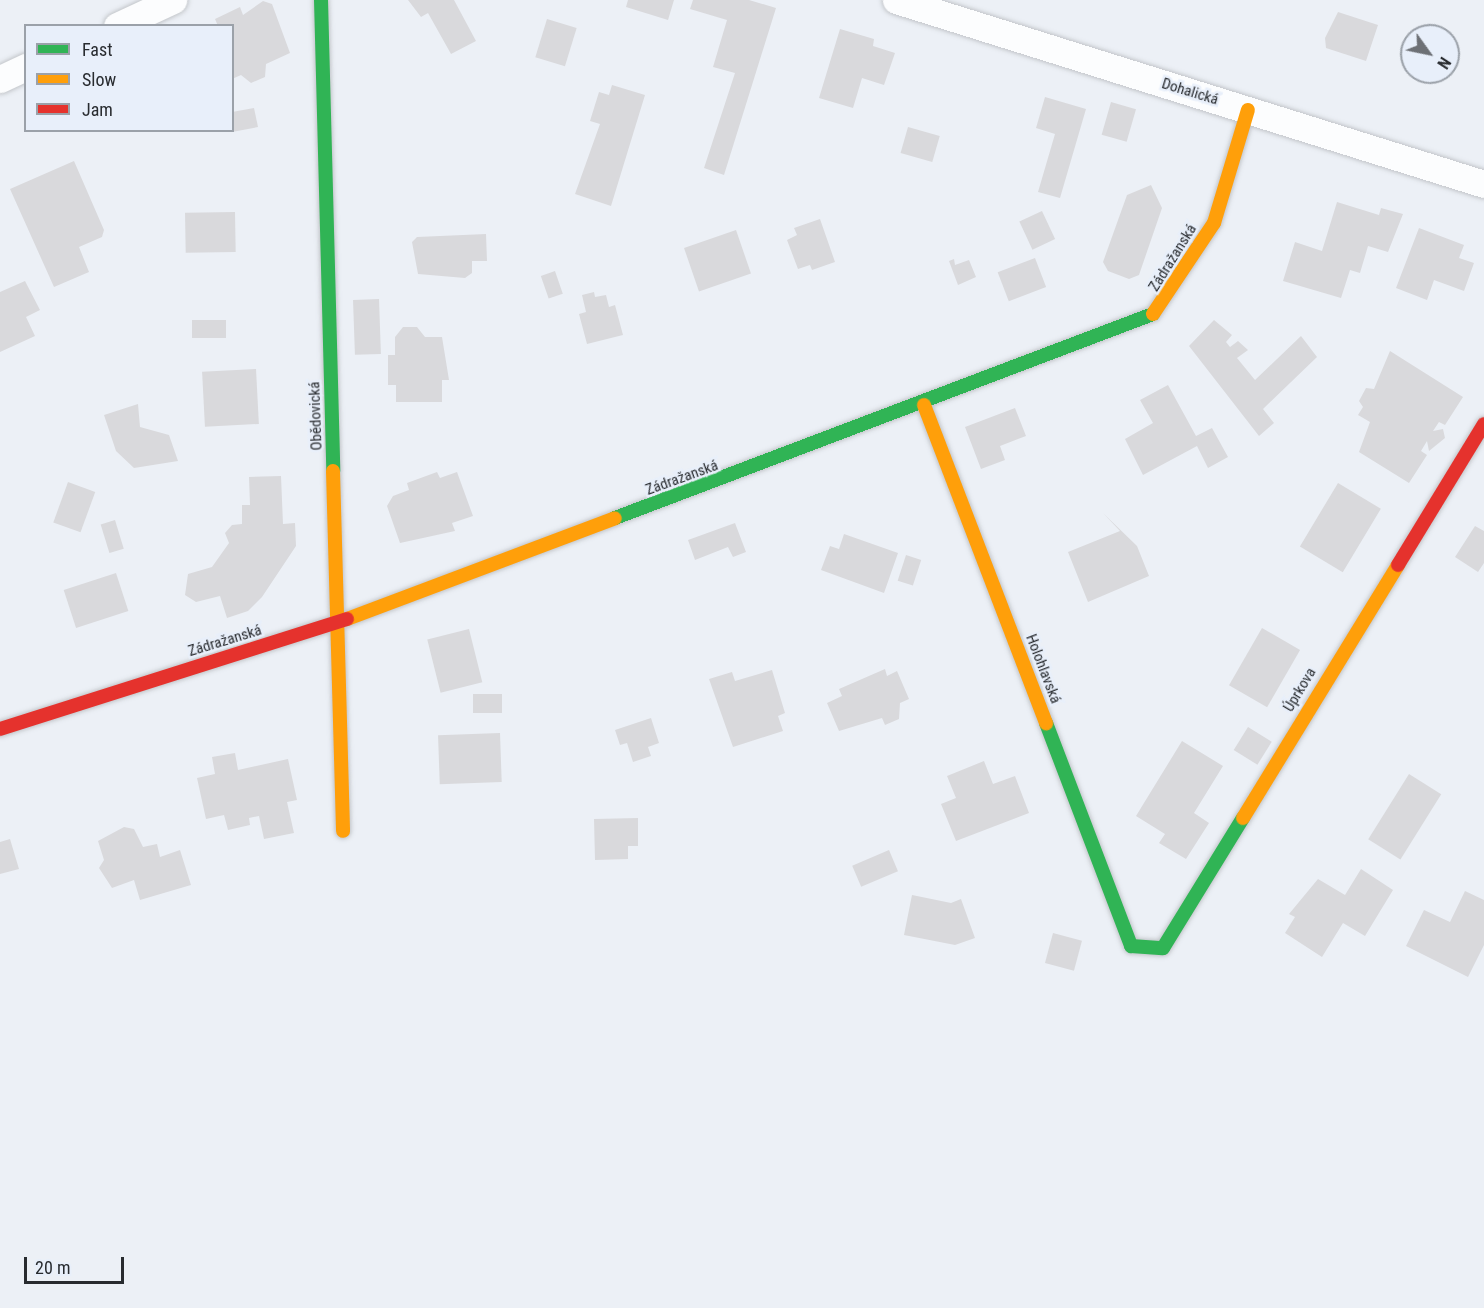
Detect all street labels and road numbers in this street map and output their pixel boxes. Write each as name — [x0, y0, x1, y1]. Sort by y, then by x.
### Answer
street label: Dohalická — [1160, 75, 1220, 109]
street label: Zádražanská — [1145, 221, 1201, 295]
street label: Obědovická — [306, 381, 326, 451]
street label: Zádražanská — [643, 457, 721, 499]
street label: Zádražanská — [186, 621, 264, 661]
street label: Holohlavská — [1022, 632, 1064, 706]
street label: Úprkova — [1280, 665, 1320, 715]

